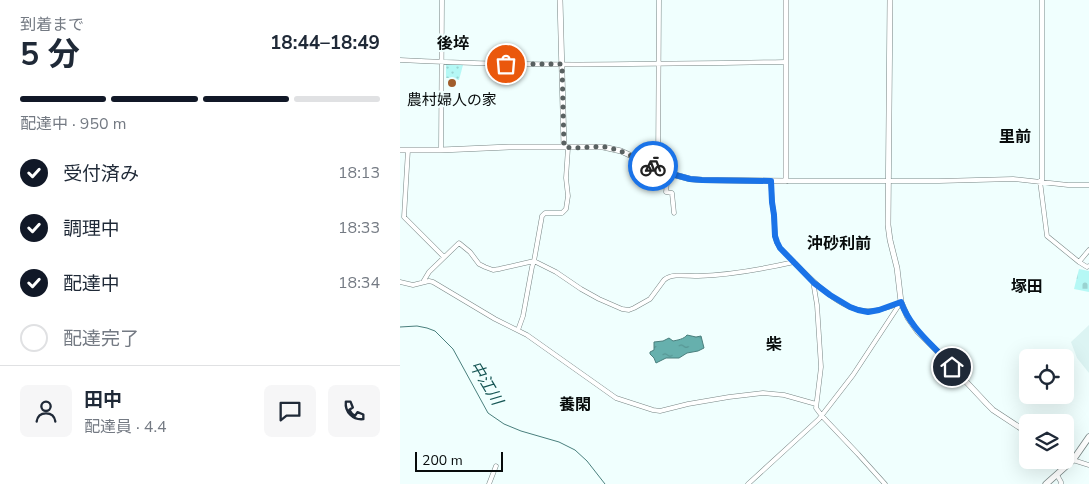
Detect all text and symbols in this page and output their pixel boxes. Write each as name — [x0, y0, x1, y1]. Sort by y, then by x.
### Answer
text: 到着まで — [20, 14, 84, 36]
text: 18:44–18:49 — [270, 30, 380, 56]
text: 5 分 — [20, 33, 80, 76]
district label: 後埣 — [437, 33, 469, 55]
pin — [485, 43, 527, 85]
icon: bag — [492, 50, 520, 78]
marker: 農村婦人の家 — [446, 77, 458, 89]
place label: 農村婦人の家 — [407, 90, 497, 110]
text: 配達中 · 950 m — [20, 113, 126, 135]
district label: 里前 — [999, 126, 1031, 148]
courier — [628, 141, 678, 191]
icon: bike — [639, 152, 667, 180]
icon: check — [20, 159, 48, 187]
text: 受付済み — [63, 161, 139, 187]
text: 18:13 — [338, 162, 380, 184]
icon: check — [20, 214, 48, 242]
text: 調理中 — [63, 216, 120, 242]
text: 18:33 — [338, 217, 380, 239]
district label: 沖砂利前 — [807, 233, 871, 255]
icon: check — [20, 269, 48, 297]
text: 配達中 — [63, 271, 120, 297]
text: 18:34 — [338, 272, 380, 294]
district label: 塚田 — [1011, 276, 1043, 298]
text: 配達完了 — [63, 326, 139, 352]
district label: 柴 — [766, 334, 782, 356]
pin — [931, 346, 973, 388]
map controls — [1019, 349, 1074, 469]
button: locate — [1019, 349, 1074, 404]
icon: home — [938, 353, 966, 381]
water label: 中江川 — [464, 357, 509, 411]
button: person — [20, 385, 72, 437]
button: chat — [264, 385, 316, 437]
button: phone — [328, 385, 380, 437]
text: 田中 — [84, 387, 122, 413]
district label: 養閑 — [559, 394, 591, 416]
button: layers — [1019, 414, 1074, 469]
text: 配達員 · 4.4 — [84, 416, 167, 438]
scale bar — [415, 449, 502, 472]
text: 200 m — [422, 451, 463, 470]

